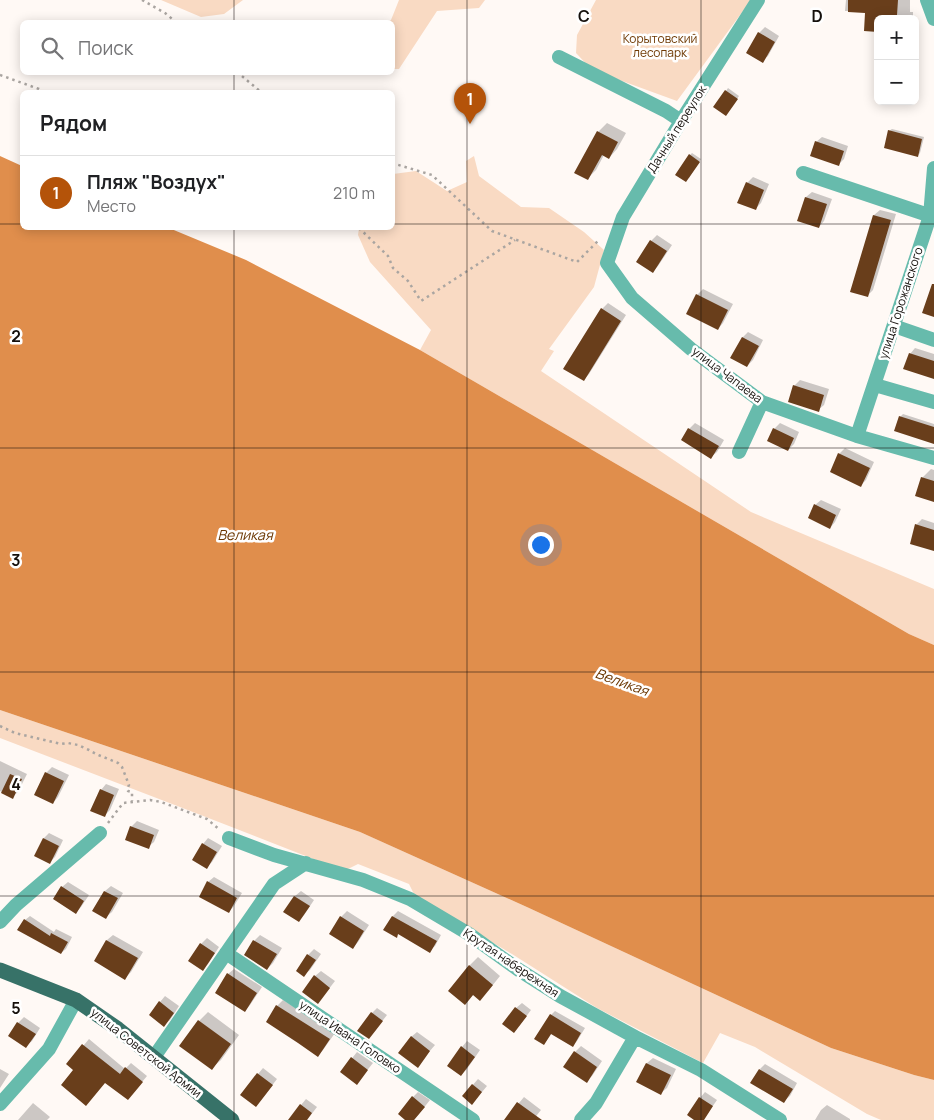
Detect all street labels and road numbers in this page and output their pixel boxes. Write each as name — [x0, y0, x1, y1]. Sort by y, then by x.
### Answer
street label: Дачный переулок — [643, 81, 711, 176]
street label: улица Горожанского — [874, 245, 927, 361]
street label: улица Чапаева — [689, 342, 766, 407]
street label: Крутая набережная — [460, 924, 563, 1001]
street label: улица Ивана Головко — [296, 996, 405, 1077]
street label: улица Советской Армии — [87, 1004, 205, 1101]

